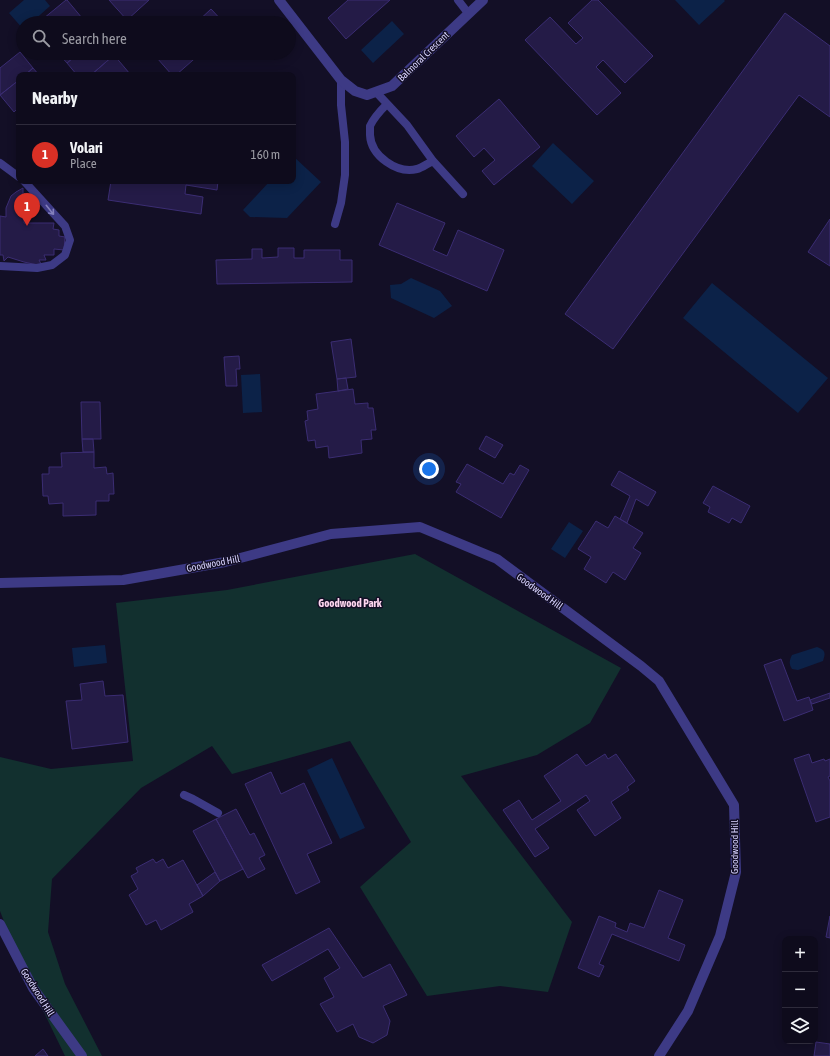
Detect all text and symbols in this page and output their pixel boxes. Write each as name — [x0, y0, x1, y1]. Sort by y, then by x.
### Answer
search box — [16, 16, 296, 60]
icon: search — [30, 27, 52, 49]
street label: Balmoral Crescent — [395, 29, 451, 84]
text: Search here — [62, 30, 127, 47]
text: Nearby — [32, 88, 78, 108]
text: Volari — [70, 139, 103, 156]
text: 1 — [42, 147, 48, 162]
text: 160 m — [251, 147, 280, 162]
text: Place — [70, 156, 97, 171]
pin: 1 — [14, 193, 40, 226]
one-way arrow — [45, 204, 54, 215]
your location — [419, 459, 439, 479]
street label: Goodwood Hill — [185, 553, 241, 574]
street label: Goodwood Hill — [515, 571, 565, 612]
district label: Goodwood Park — [318, 597, 382, 609]
street label: Goodwood Hill — [729, 820, 740, 874]
map controls — [782, 936, 818, 1044]
button: + — [782, 936, 818, 972]
street label: Goodwood Hill — [19, 966, 57, 1018]
button: − — [782, 972, 818, 1008]
button: layers — [782, 1008, 818, 1044]

